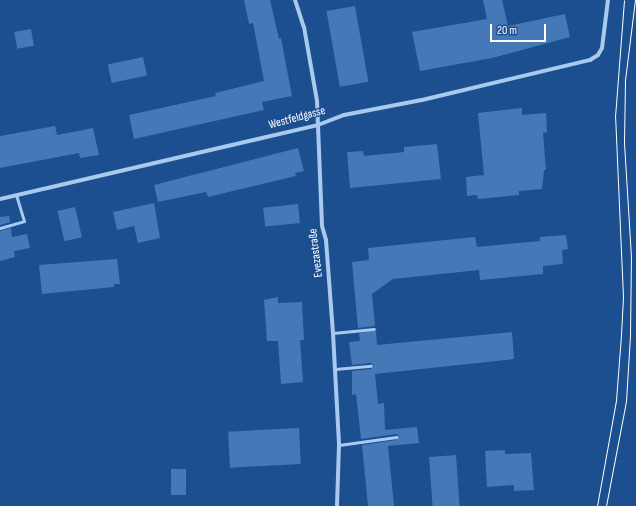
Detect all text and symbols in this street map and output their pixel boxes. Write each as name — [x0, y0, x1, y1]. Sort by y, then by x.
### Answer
scale bar — [492, 16, 548, 42]
text: 20 m — [497, 23, 517, 38]
street label: Westfeldgasse — [267, 104, 327, 132]
street label: Evezastraße — [306, 228, 326, 278]

